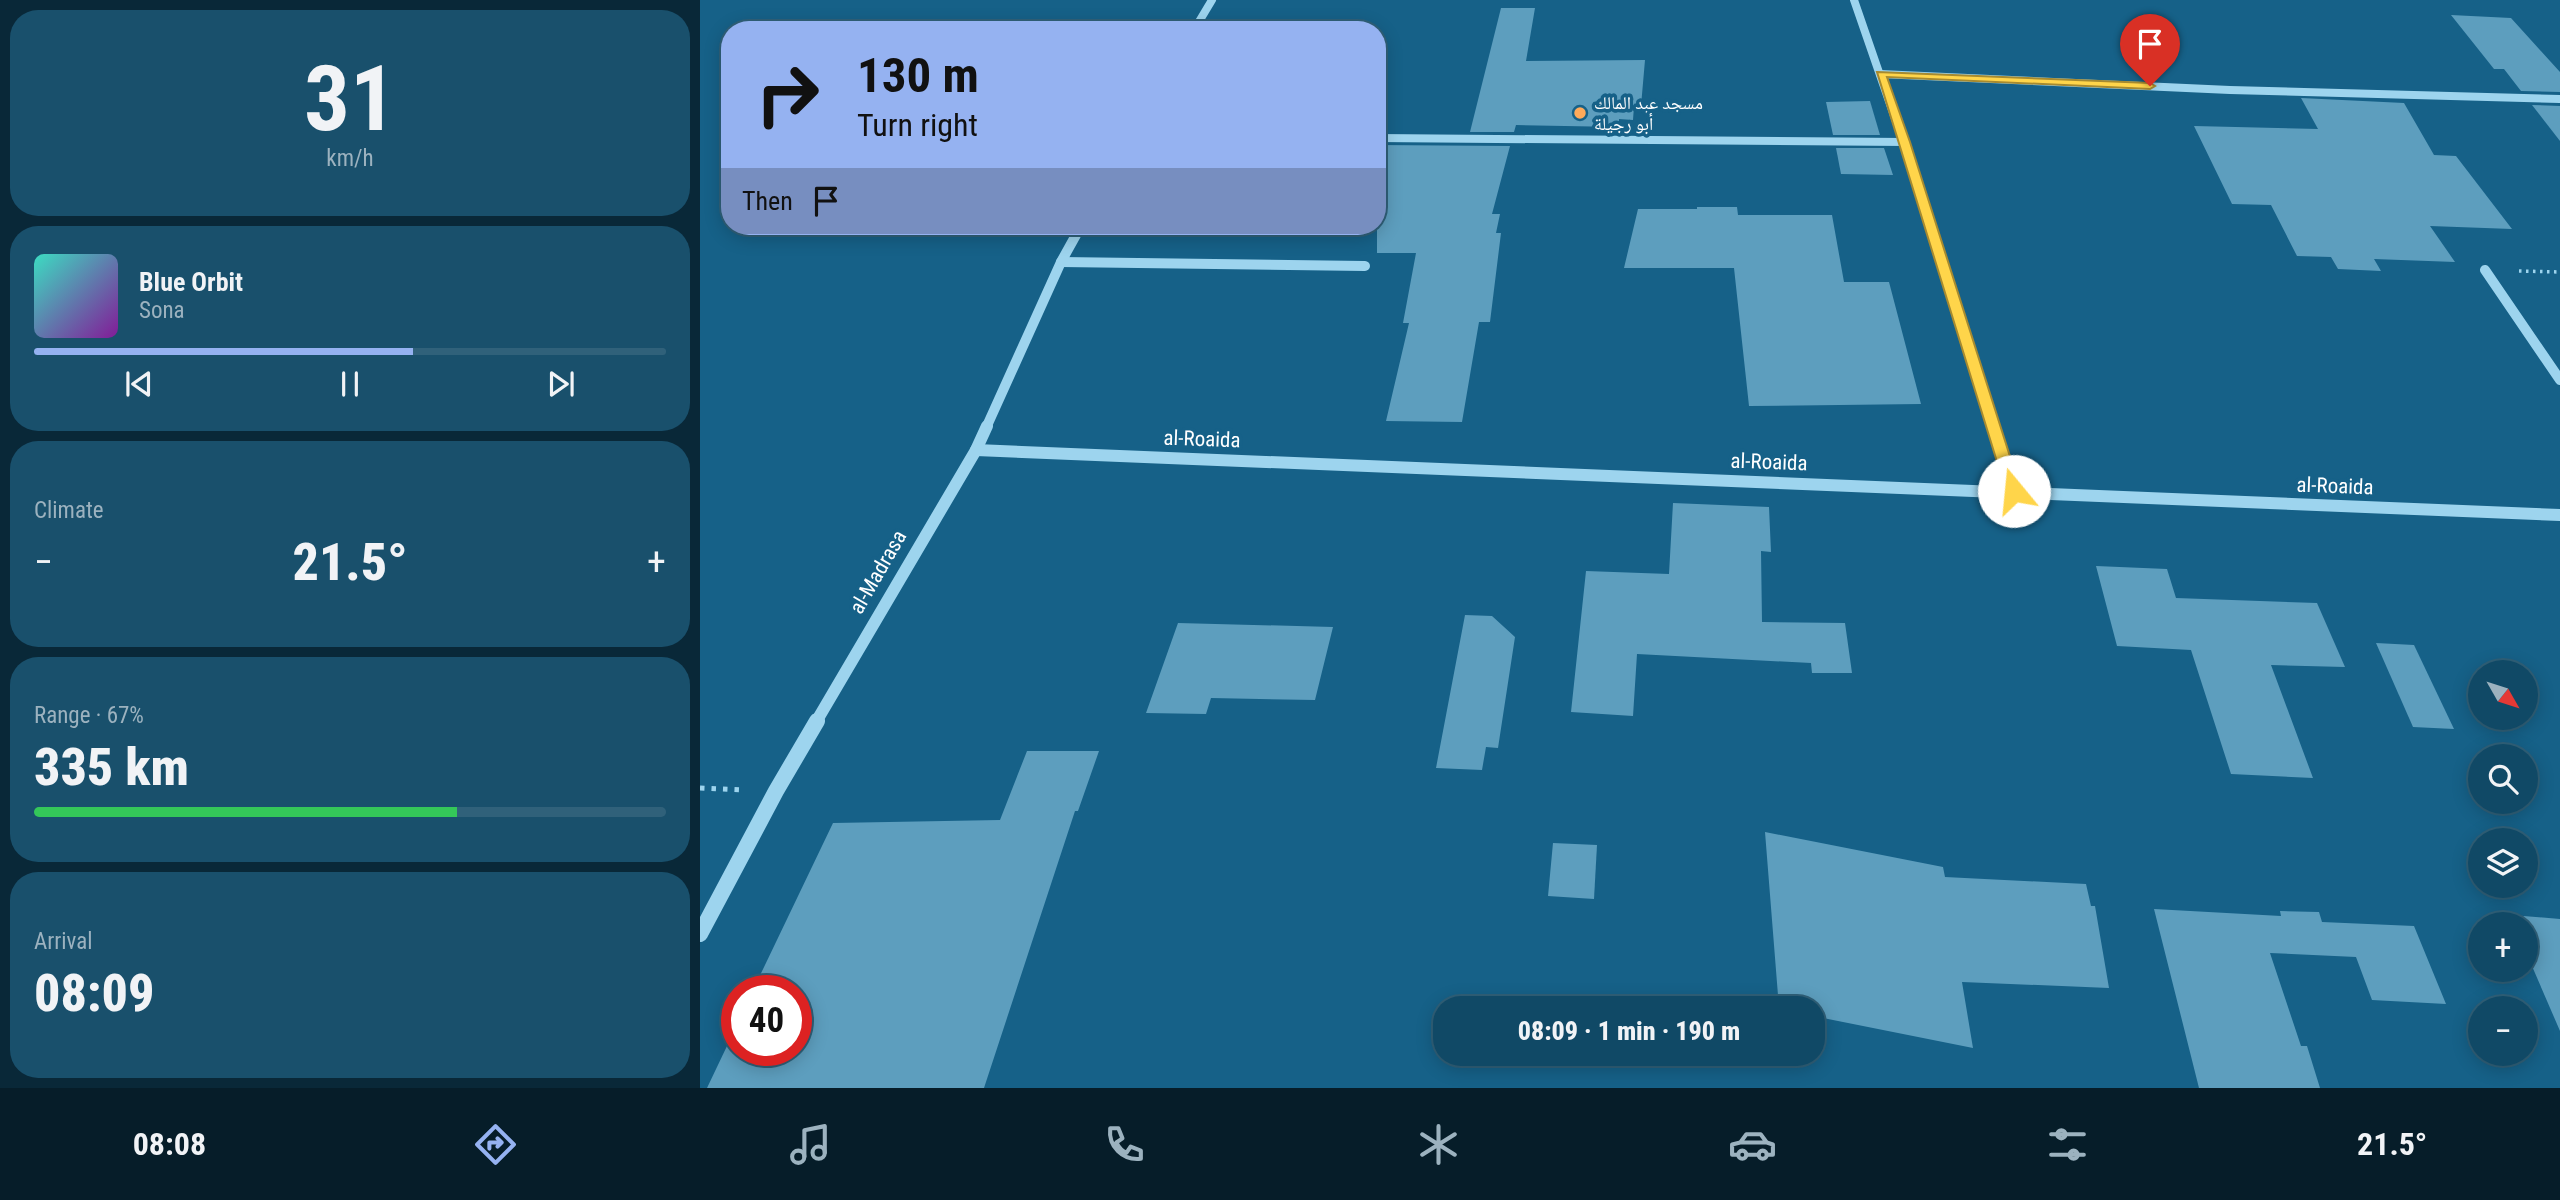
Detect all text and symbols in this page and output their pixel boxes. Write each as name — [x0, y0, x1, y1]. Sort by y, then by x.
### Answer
pin — [2120, 14, 2180, 86]
icon: arrive — [2131, 25, 2169, 63]
text: 31 — [304, 46, 396, 152]
text: 130 m — [857, 47, 979, 104]
icon: right — [742, 49, 833, 140]
place label: مسجد عبد المالك أبو رجيلة — [1594, 92, 1703, 135]
marker: مسجد عبد المالك أبو رجيلة — [1572, 105, 1588, 121]
text: Turn right — [857, 106, 978, 144]
text: km/h — [326, 145, 374, 172]
icon: arrive — [807, 182, 845, 220]
text: Then — [742, 186, 793, 216]
text: Blue Orbit — [139, 267, 243, 297]
text: Sona — [139, 297, 185, 324]
icon: previous — [120, 365, 158, 403]
icon: pause — [331, 365, 369, 403]
icon: next — [542, 365, 580, 403]
street label: al-Roaida — [1163, 426, 1241, 452]
street label: al-Roaida — [1730, 449, 1808, 475]
position arrow — [1977, 454, 2051, 528]
street label: al-Roaida — [2296, 473, 2374, 499]
text: Climate — [34, 497, 104, 524]
street label: al-Madrasa — [845, 526, 911, 618]
text: 21.5° — [292, 532, 408, 593]
text: − — [34, 540, 53, 584]
text: + — [647, 540, 666, 584]
north arrow — [2468, 660, 2538, 730]
map controls — [2468, 660, 2538, 1066]
text: Range · 67% — [34, 702, 144, 729]
text: 335 km — [34, 737, 189, 798]
button: search — [2468, 744, 2538, 814]
button: layers — [2468, 828, 2538, 898]
button: + — [2468, 912, 2538, 982]
text: Arrival — [34, 928, 93, 955]
text: 08:09 — [34, 963, 154, 1024]
speed limit sign: 40 — [721, 975, 812, 1066]
button: − — [2468, 996, 2538, 1066]
text: 08:09 · 1 min · 190 m — [1518, 1016, 1740, 1046]
icon: directions — [471, 1120, 520, 1169]
icon: music — [786, 1120, 835, 1169]
icon: phone — [1100, 1120, 1149, 1169]
icon: climate — [1414, 1120, 1463, 1169]
icon: car — [1728, 1120, 1777, 1169]
icon: filters — [2043, 1120, 2092, 1169]
text: 08:08 — [133, 1125, 206, 1163]
text: 21.5° — [2357, 1125, 2427, 1163]

